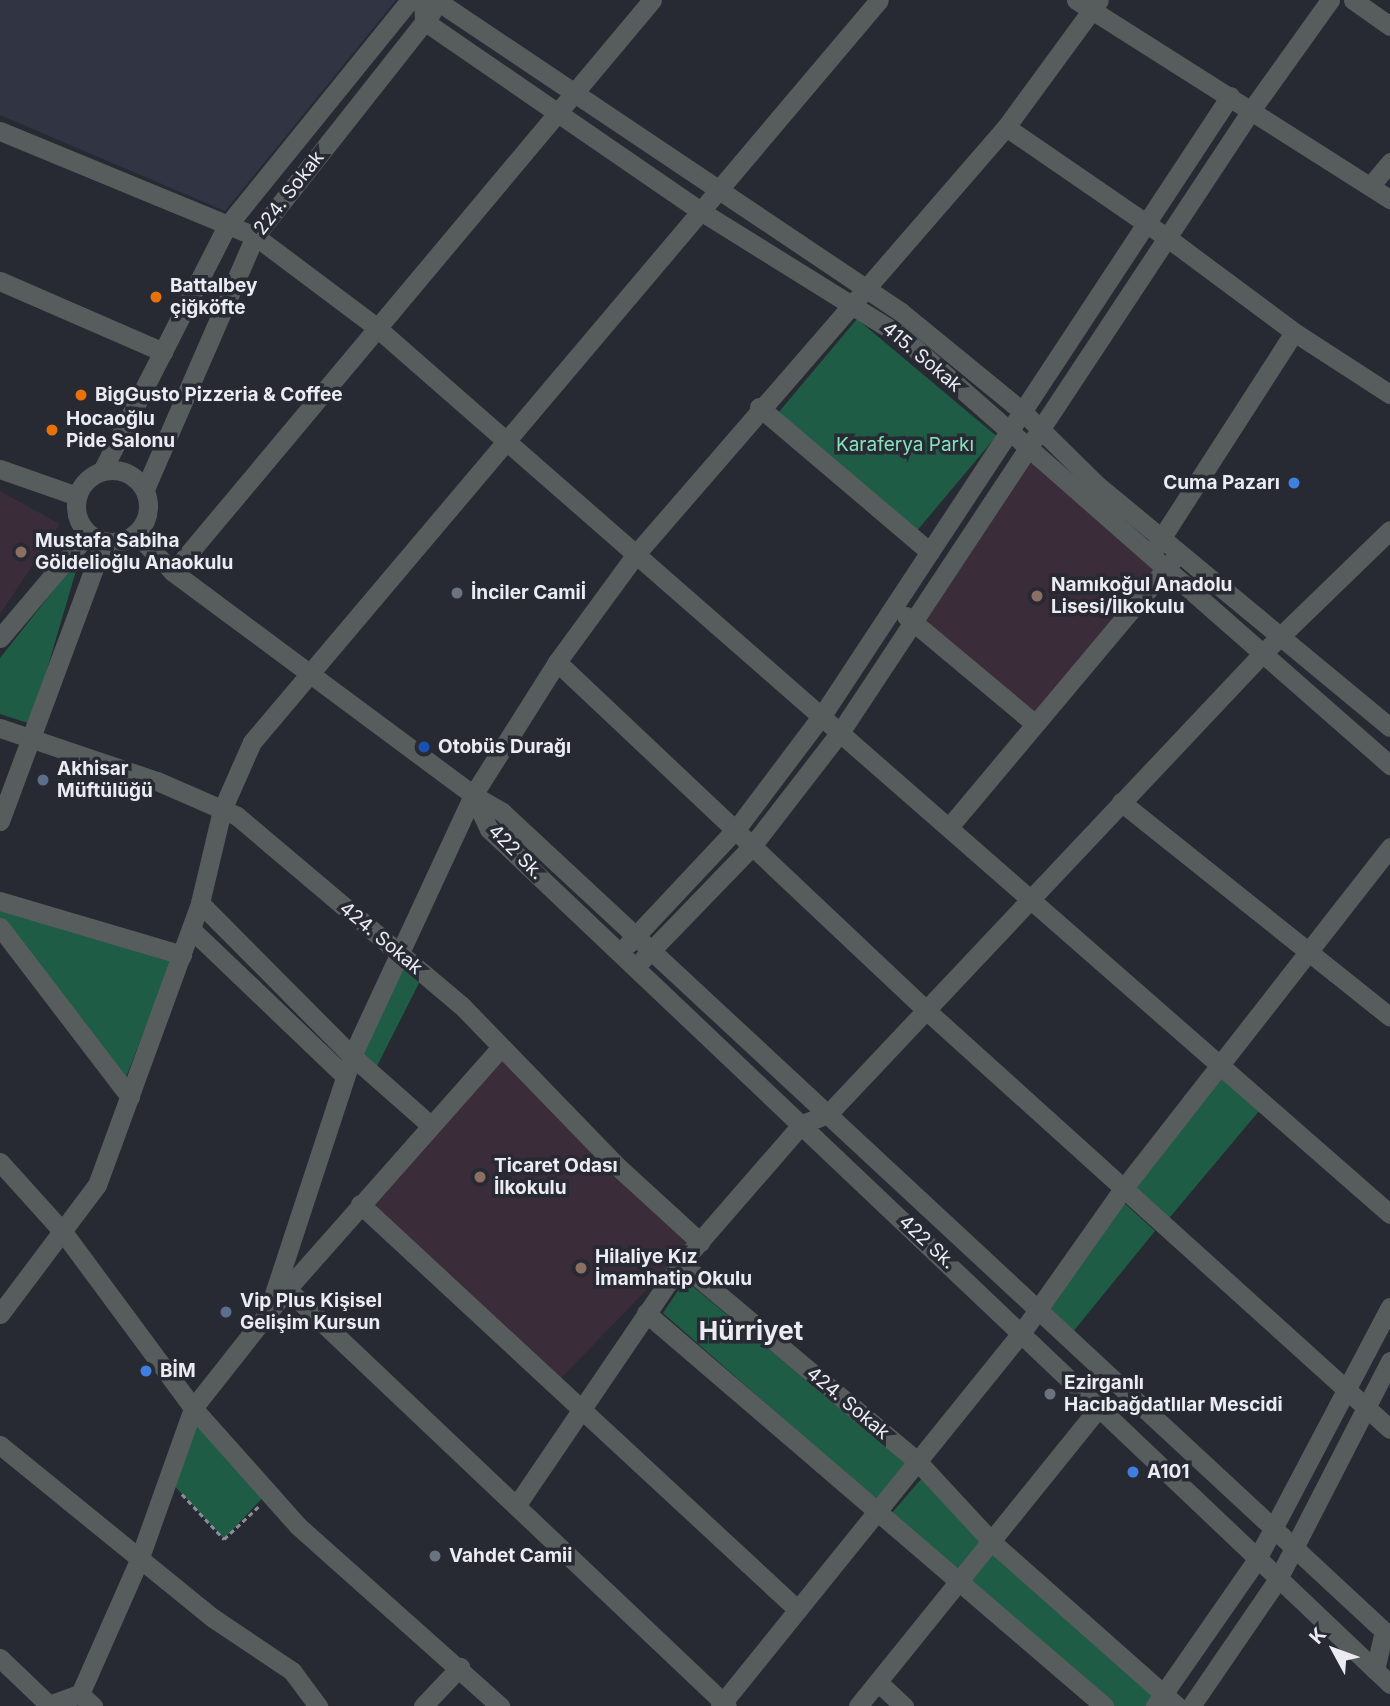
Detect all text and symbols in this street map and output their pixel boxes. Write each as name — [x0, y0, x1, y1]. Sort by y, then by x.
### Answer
street label: 224. Sokak — [249, 146, 329, 240]
place label: Battalbey çiğköfte — [170, 275, 258, 319]
marker: Battalbey çiğköfte — [148, 289, 164, 305]
street label: 415. Sokak — [878, 317, 966, 397]
place label: BigGusto Pizzeria & Coffee — [95, 384, 343, 406]
marker: BigGusto Pizzeria & Coffee — [73, 387, 89, 403]
place label: Hocaoğlu Pide Salonu — [66, 408, 175, 452]
marker: Hocaoğlu Pide Salonu — [44, 422, 60, 438]
park label: Karaferya Parkı — [836, 434, 974, 456]
place label: Cuma Pazarı — [1163, 472, 1280, 494]
marker: Cuma Pazarı — [1286, 475, 1302, 491]
place label: Mustafa Sabiha Göldelioğlu Anaokulu — [35, 530, 233, 574]
marker: Mustafa Sabiha Göldelioğlu Anaokulu — [13, 544, 29, 560]
place label: Namıkoğul Anadolu Lisesi/İlkokulu — [1051, 574, 1232, 618]
place label: İnciler Camiİ — [471, 582, 586, 604]
marker: İnciler Camiİ — [449, 585, 465, 601]
marker: Namıkoğul Anadolu Lisesi/İlkokulu — [1029, 588, 1045, 604]
place label: Otobüs Durağı — [438, 736, 571, 758]
marker: Otobüs Durağı — [416, 739, 432, 755]
place label: Akhisar Müftülüğü — [57, 758, 153, 802]
marker: Akhisar Müftülüğü — [35, 772, 51, 788]
street label: 422 Sk. — [484, 820, 548, 884]
street label: 424. Sokak — [335, 897, 427, 979]
place label: Ticaret Odası İlkokulu — [494, 1155, 618, 1199]
marker: Ticaret Odası İlkokulu — [472, 1169, 488, 1185]
street label: 422 Sk. — [894, 1210, 960, 1274]
place label: Hilaliye Kız İmamhatip Okulu — [595, 1246, 752, 1290]
marker: Hilaliye Kız İmamhatip Okulu — [573, 1260, 589, 1276]
place label: Vip Plus Kişisel Gelişim Kursun — [240, 1290, 382, 1334]
marker: Vip Plus Kişisel Gelişim Kursun — [218, 1304, 234, 1320]
district label: Hürriyet — [699, 1315, 803, 1347]
place label: BİM — [160, 1360, 196, 1382]
street label: 424. Sokak — [802, 1362, 894, 1444]
marker: BİM — [138, 1363, 154, 1379]
place label: Ezirganlı Hacıbağdatlılar Mescidi — [1064, 1372, 1283, 1416]
marker: Ezirganlı Hacıbağdatlılar Mescidi — [1042, 1386, 1058, 1402]
place label: A101 — [1147, 1461, 1189, 1483]
marker: A101 — [1125, 1464, 1141, 1480]
place label: Vahdet Camii — [449, 1545, 572, 1567]
marker: Vahdet Camii — [427, 1548, 443, 1564]
north arrow — [1299, 1615, 1369, 1685]
text: K — [1305, 1623, 1331, 1649]

